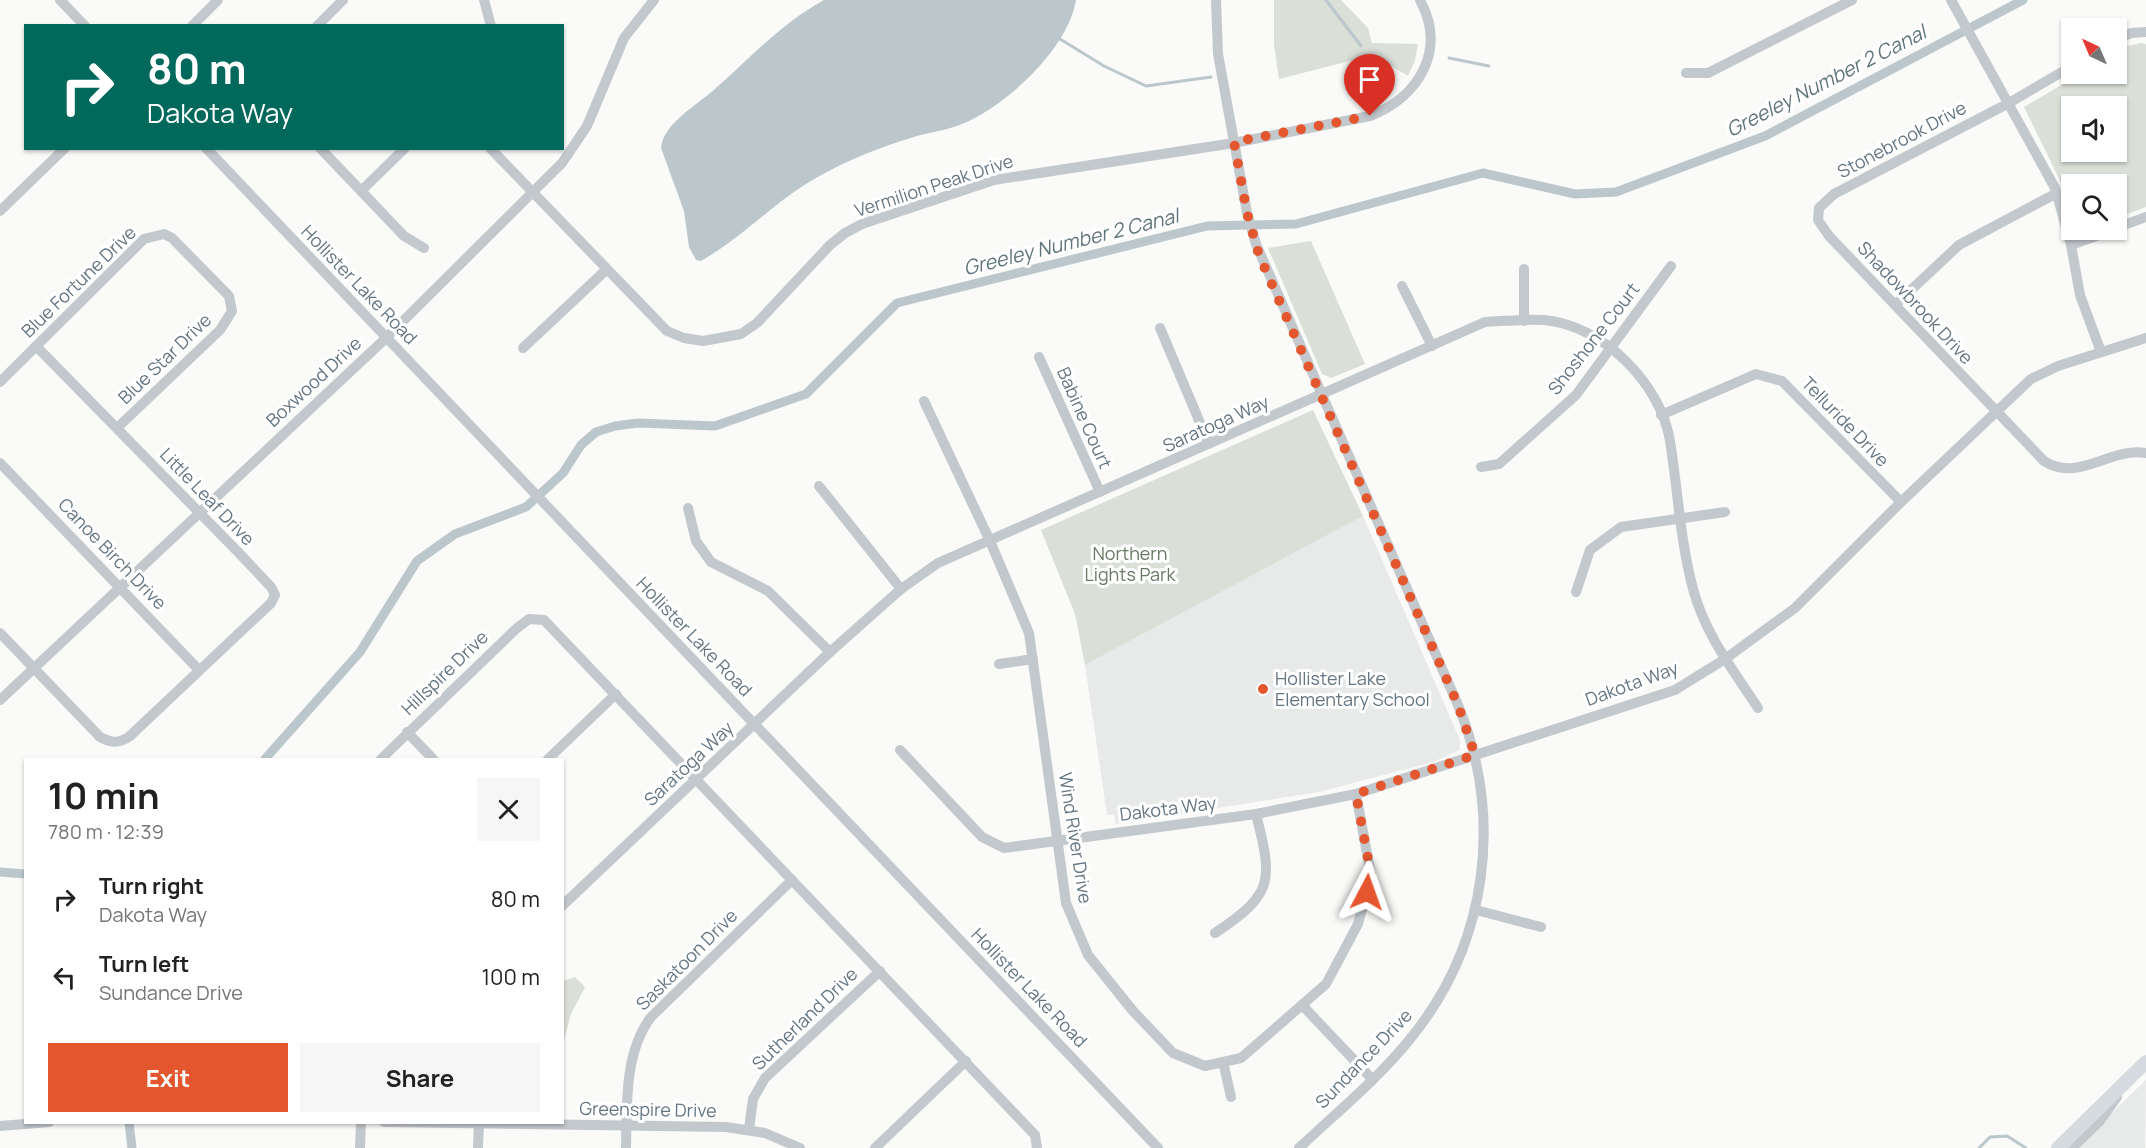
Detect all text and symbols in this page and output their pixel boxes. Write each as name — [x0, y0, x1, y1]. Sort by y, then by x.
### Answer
water label: Greeley Number 2 Canal — [1721, 17, 1932, 143]
north arrow — [2061, 18, 2127, 84]
map controls — [2061, 18, 2127, 240]
text: 80 m — [147, 39, 247, 97]
icon: right — [48, 48, 126, 126]
pin — [1344, 54, 1395, 116]
icon: arrive — [1353, 63, 1386, 96]
text: Dakota Way — [147, 94, 293, 131]
street label: Stonebrook Drive — [1833, 95, 1970, 183]
button: sound — [2061, 96, 2127, 162]
street label: Vermilion Peak Drive — [851, 148, 1016, 222]
button: search — [2061, 174, 2127, 240]
water label: Greeley Number 2 Canal — [960, 201, 1184, 281]
street label: Hollister Lake Road — [296, 219, 423, 349]
street label: Blue Fortune Drive — [16, 220, 141, 342]
street label: Shadowbrook Drive — [1853, 236, 1979, 369]
street label: Shoshone Court — [1542, 277, 1644, 399]
street label: Blue Star Drive — [113, 308, 216, 409]
street label: Boxwood Drive — [261, 331, 366, 432]
street label: Babine Court — [1052, 363, 1118, 472]
street label: Telluride Drive — [1797, 371, 1895, 472]
street label: Saratoga Way — [1159, 389, 1273, 457]
street label: Little Leaf Drive — [155, 442, 260, 550]
street label: Canoe Birch Drive — [53, 492, 172, 614]
park label: Northern Lights Park — [1085, 541, 1177, 586]
street label: Hollister Lake Road — [631, 571, 758, 701]
street label: Hillspire Drive — [396, 625, 493, 720]
street label: Dakota Way — [1582, 655, 1682, 711]
place label: Hollister Lake Elementary School — [1275, 666, 1430, 711]
marker: Hollister Lake Elementary School — [1256, 682, 1270, 696]
street label: Saratoga Way — [638, 715, 739, 811]
street label: Wind River Drive — [1054, 770, 1098, 905]
text: 10 min — [48, 771, 160, 820]
button: close — [477, 778, 540, 841]
street label: Dakota Way — [1118, 790, 1218, 826]
text: 780 m · 12:39 — [48, 818, 164, 845]
position arrow — [1335, 860, 1399, 924]
text: Turn right — [99, 871, 204, 901]
icon: right — [48, 883, 81, 916]
text: 80 m — [491, 884, 540, 914]
text: Dakota Way — [99, 901, 207, 928]
street label: Saskatoon Drive — [630, 903, 742, 1015]
street label: Hollister Lake Road — [966, 922, 1093, 1052]
text: Turn left — [99, 949, 189, 979]
icon: left — [48, 961, 81, 994]
text: 100 m — [482, 962, 540, 992]
street label: Sutherland Drive — [746, 962, 862, 1075]
text: Sundance Drive — [99, 979, 243, 1006]
street label: Sundance Drive — [1310, 1003, 1417, 1113]
button: Exit — [48, 1043, 288, 1112]
button: Share — [300, 1043, 540, 1112]
street label: Greenspire Drive — [579, 1096, 717, 1122]

